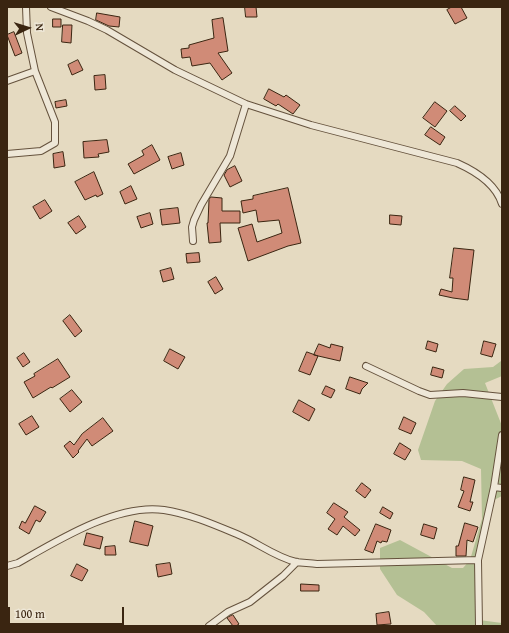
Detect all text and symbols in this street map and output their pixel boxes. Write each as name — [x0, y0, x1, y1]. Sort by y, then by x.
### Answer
north arrow — [8, 8, 48, 48]
text: N — [32, 23, 48, 31]
scale bar — [10, 599, 126, 625]
text: 100 m — [15, 605, 45, 622]

